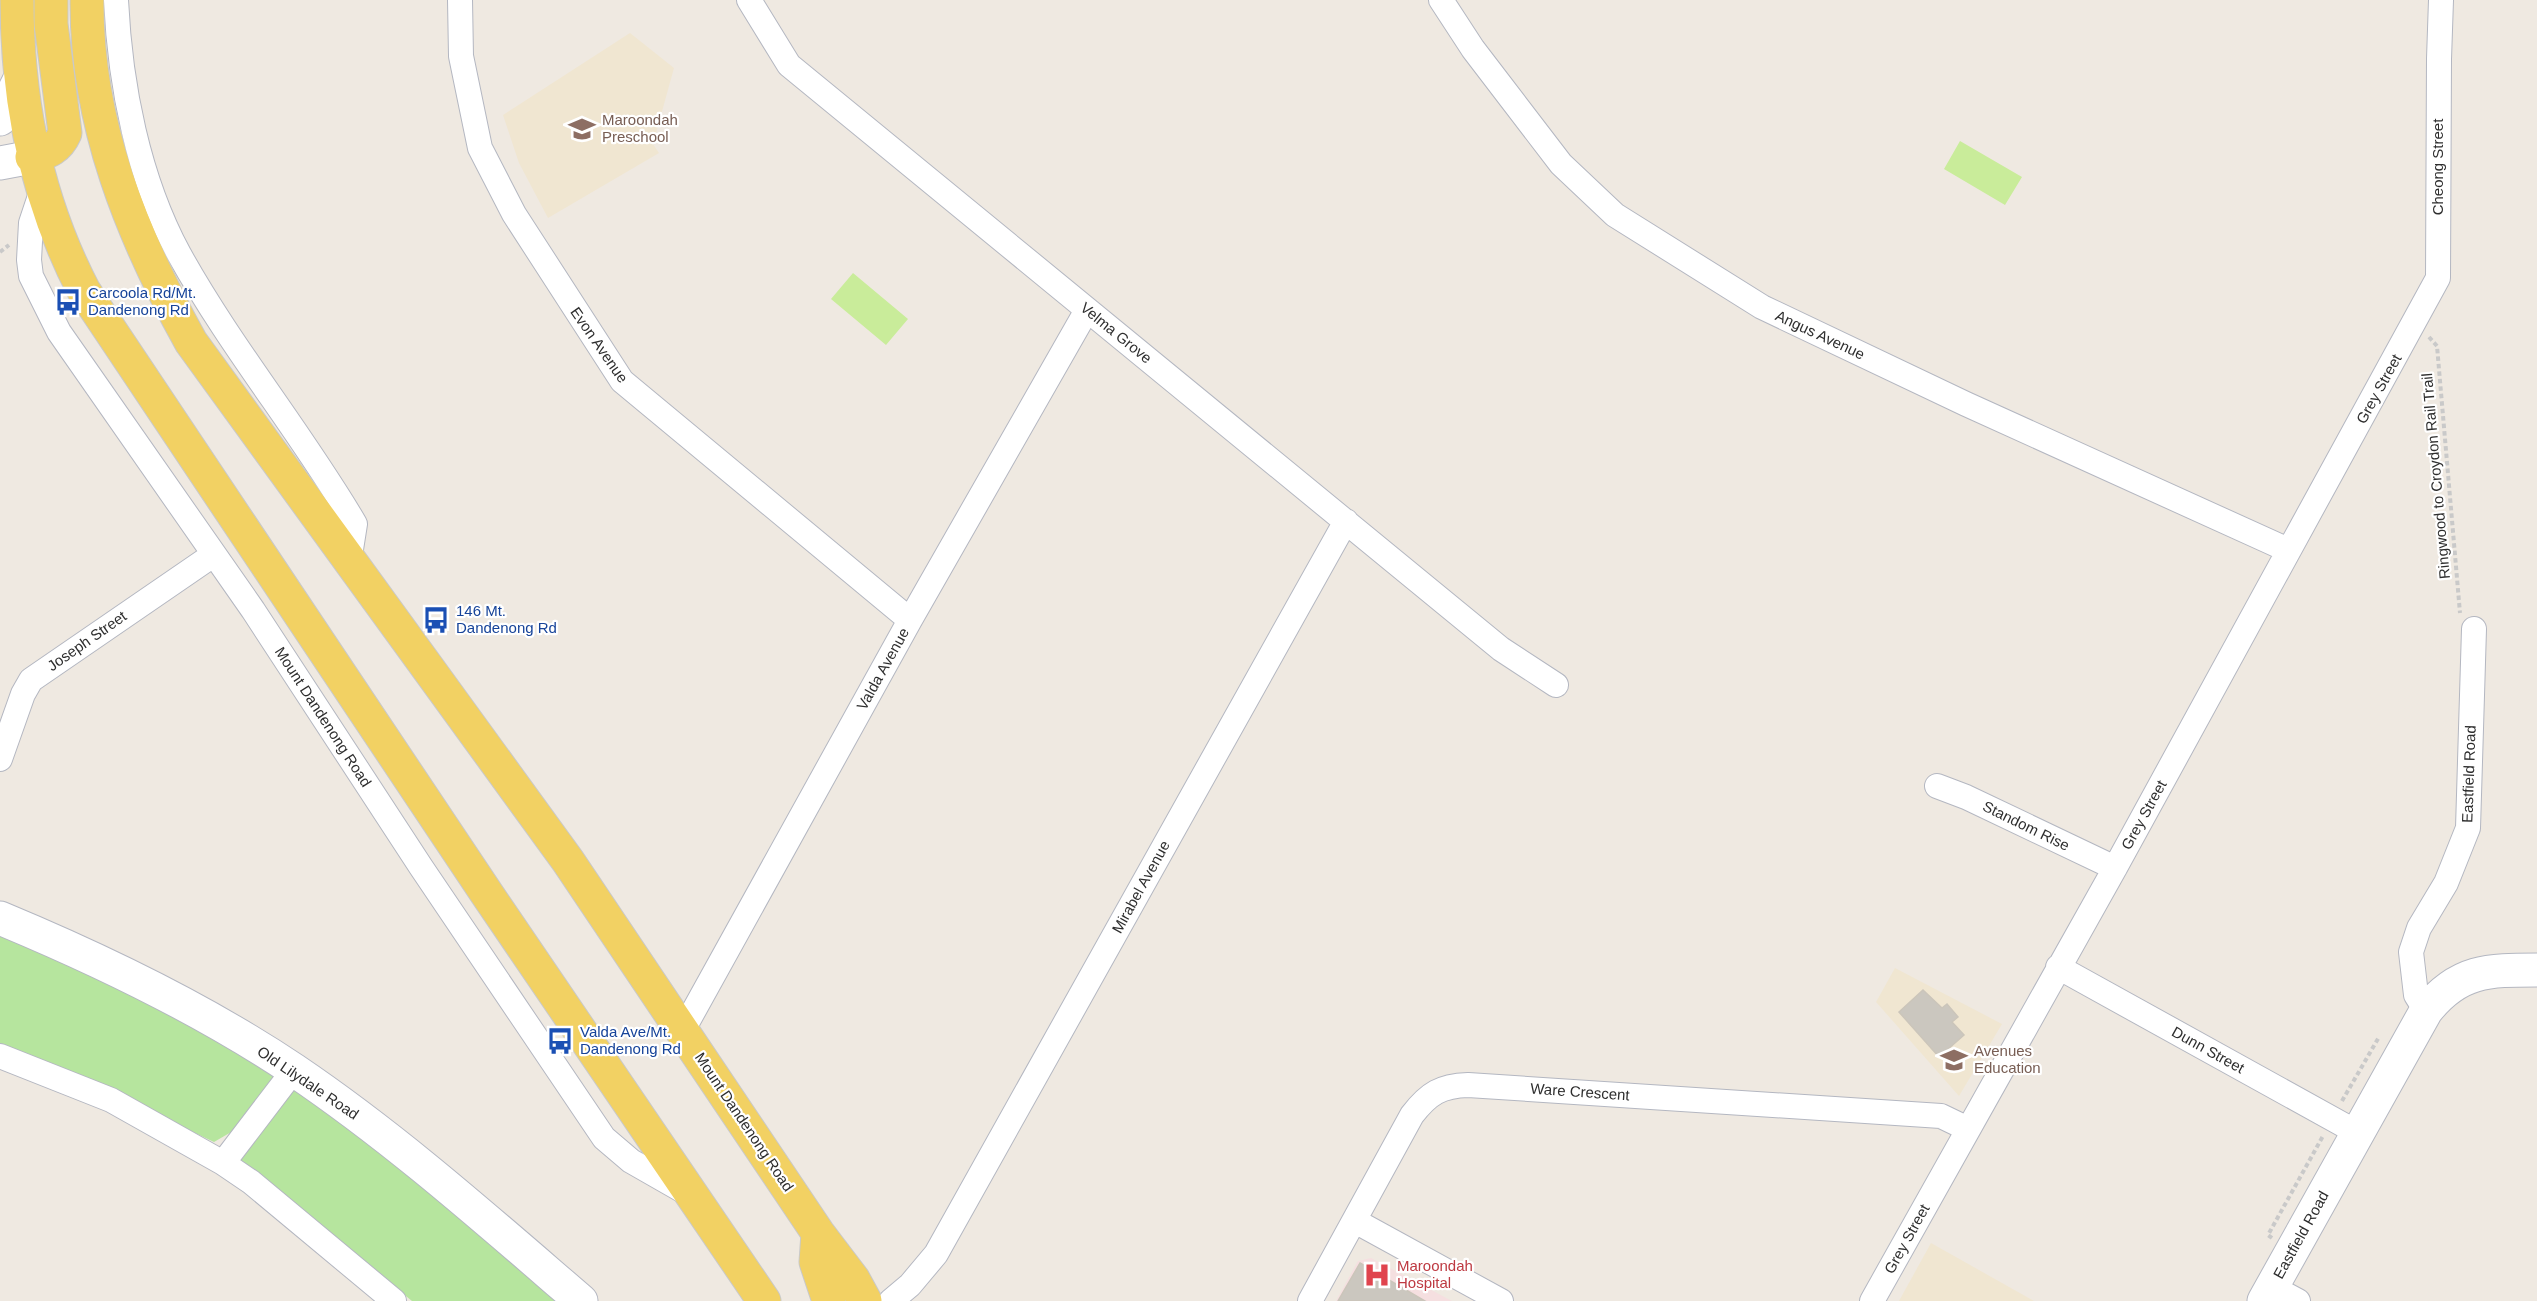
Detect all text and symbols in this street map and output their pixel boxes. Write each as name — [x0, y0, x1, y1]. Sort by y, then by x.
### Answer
place label: Maroondah Preschool — [602, 111, 678, 145]
school or university icon: Maroondah Preschool — [567, 114, 597, 144]
street label: Cheong Street — [2429, 118, 2446, 215]
place label: Carcoola Rd/Mt. Dandenong Rd — [88, 284, 196, 318]
bus stop icon: Carcoola Rd/Mt. Dandenong Rd — [53, 287, 83, 317]
street label: Velma Grove — [1077, 299, 1155, 367]
street label: Evon Avenue — [567, 304, 632, 386]
street label: Angus Avenue — [1773, 306, 1868, 363]
street label: Grey Street — [2353, 350, 2405, 426]
street label: Ringwood to Croydon Rail Trail — [2418, 372, 2453, 580]
place label: 146 Mt. Dandenong Rd — [456, 602, 557, 636]
bus stop icon: 146 Mt. Dandenong Rd — [421, 605, 451, 635]
street label: Joseph Street — [44, 607, 130, 674]
street label: Valda Avenue — [853, 625, 912, 713]
street label: Mount Dandenong Road — [272, 644, 375, 790]
street label: Eastfield Road — [2458, 725, 2479, 823]
street label: Grey Street — [2118, 776, 2170, 852]
street label: Standom Rise — [1980, 797, 2072, 854]
street label: Mirabel Avenue — [1108, 838, 1173, 936]
place label: Valda Ave/Mt. Dandenong Rd — [580, 1023, 681, 1057]
street label: Dunn Street — [2169, 1023, 2248, 1077]
bus stop icon: Valda Ave/Mt. Dandenong Rd — [545, 1026, 575, 1056]
street label: Old Lilydale Road — [254, 1042, 362, 1123]
place label: Avenues Education — [1974, 1042, 2041, 1076]
school or university icon: Avenues Education — [1939, 1045, 1969, 1075]
street label: Mount Dandenong Road — [692, 1049, 797, 1194]
street label: Ware Crescent — [1530, 1080, 1631, 1104]
street label: Eastfield Road — [2269, 1188, 2332, 1282]
street label: Grey Street — [1881, 1200, 1933, 1276]
place label: Maroondah Hospital — [1397, 1257, 1473, 1291]
hospital icon: Maroondah Hospital — [1362, 1260, 1392, 1290]

